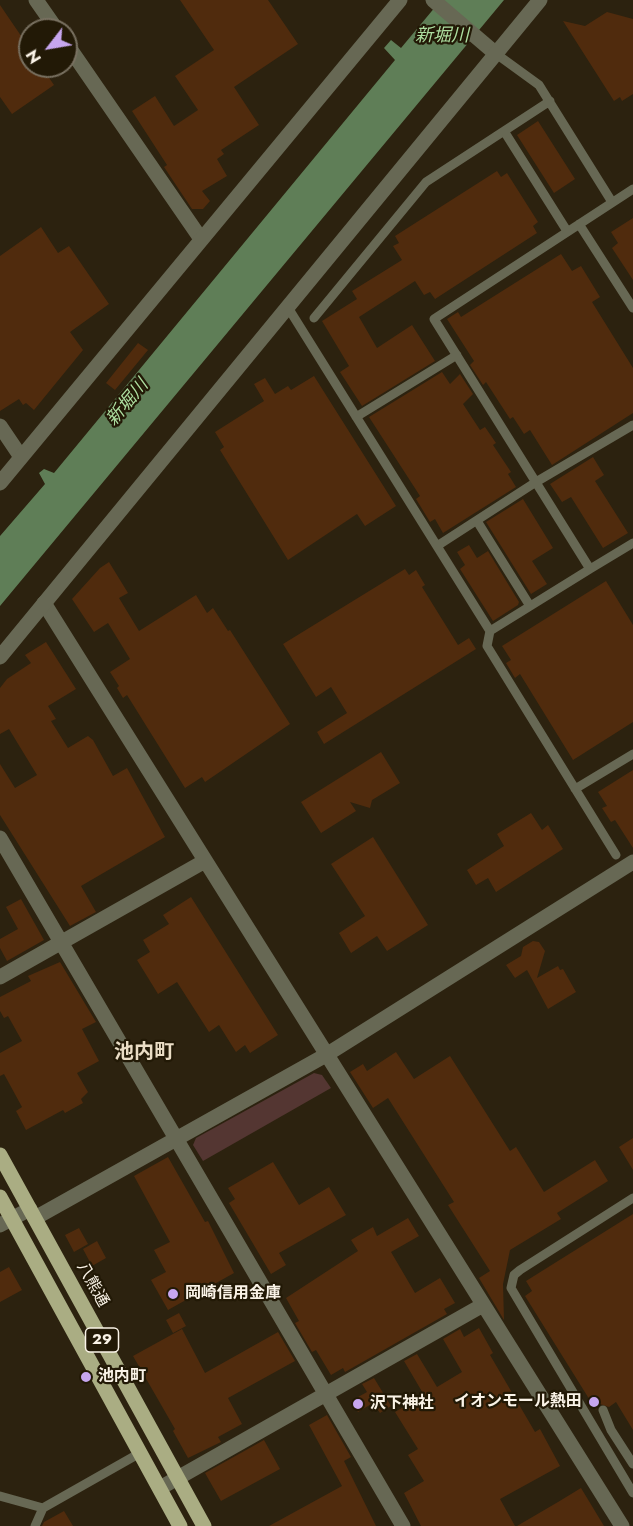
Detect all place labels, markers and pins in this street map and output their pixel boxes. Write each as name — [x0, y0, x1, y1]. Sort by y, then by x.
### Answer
place label: 岡崎信用金庫 — [185, 1284, 281, 1304]
marker: 岡崎信用金庫 — [166, 1287, 180, 1301]
place label: 池内町 — [98, 1367, 146, 1387]
marker: 池内町 — [79, 1370, 93, 1384]
place label: イオンモール熱田 — [454, 1392, 582, 1412]
place label: 沢下神社 — [370, 1394, 434, 1414]
marker: イオンモール熱田 — [587, 1395, 601, 1409]
marker: 沢下神社 — [351, 1397, 365, 1411]

